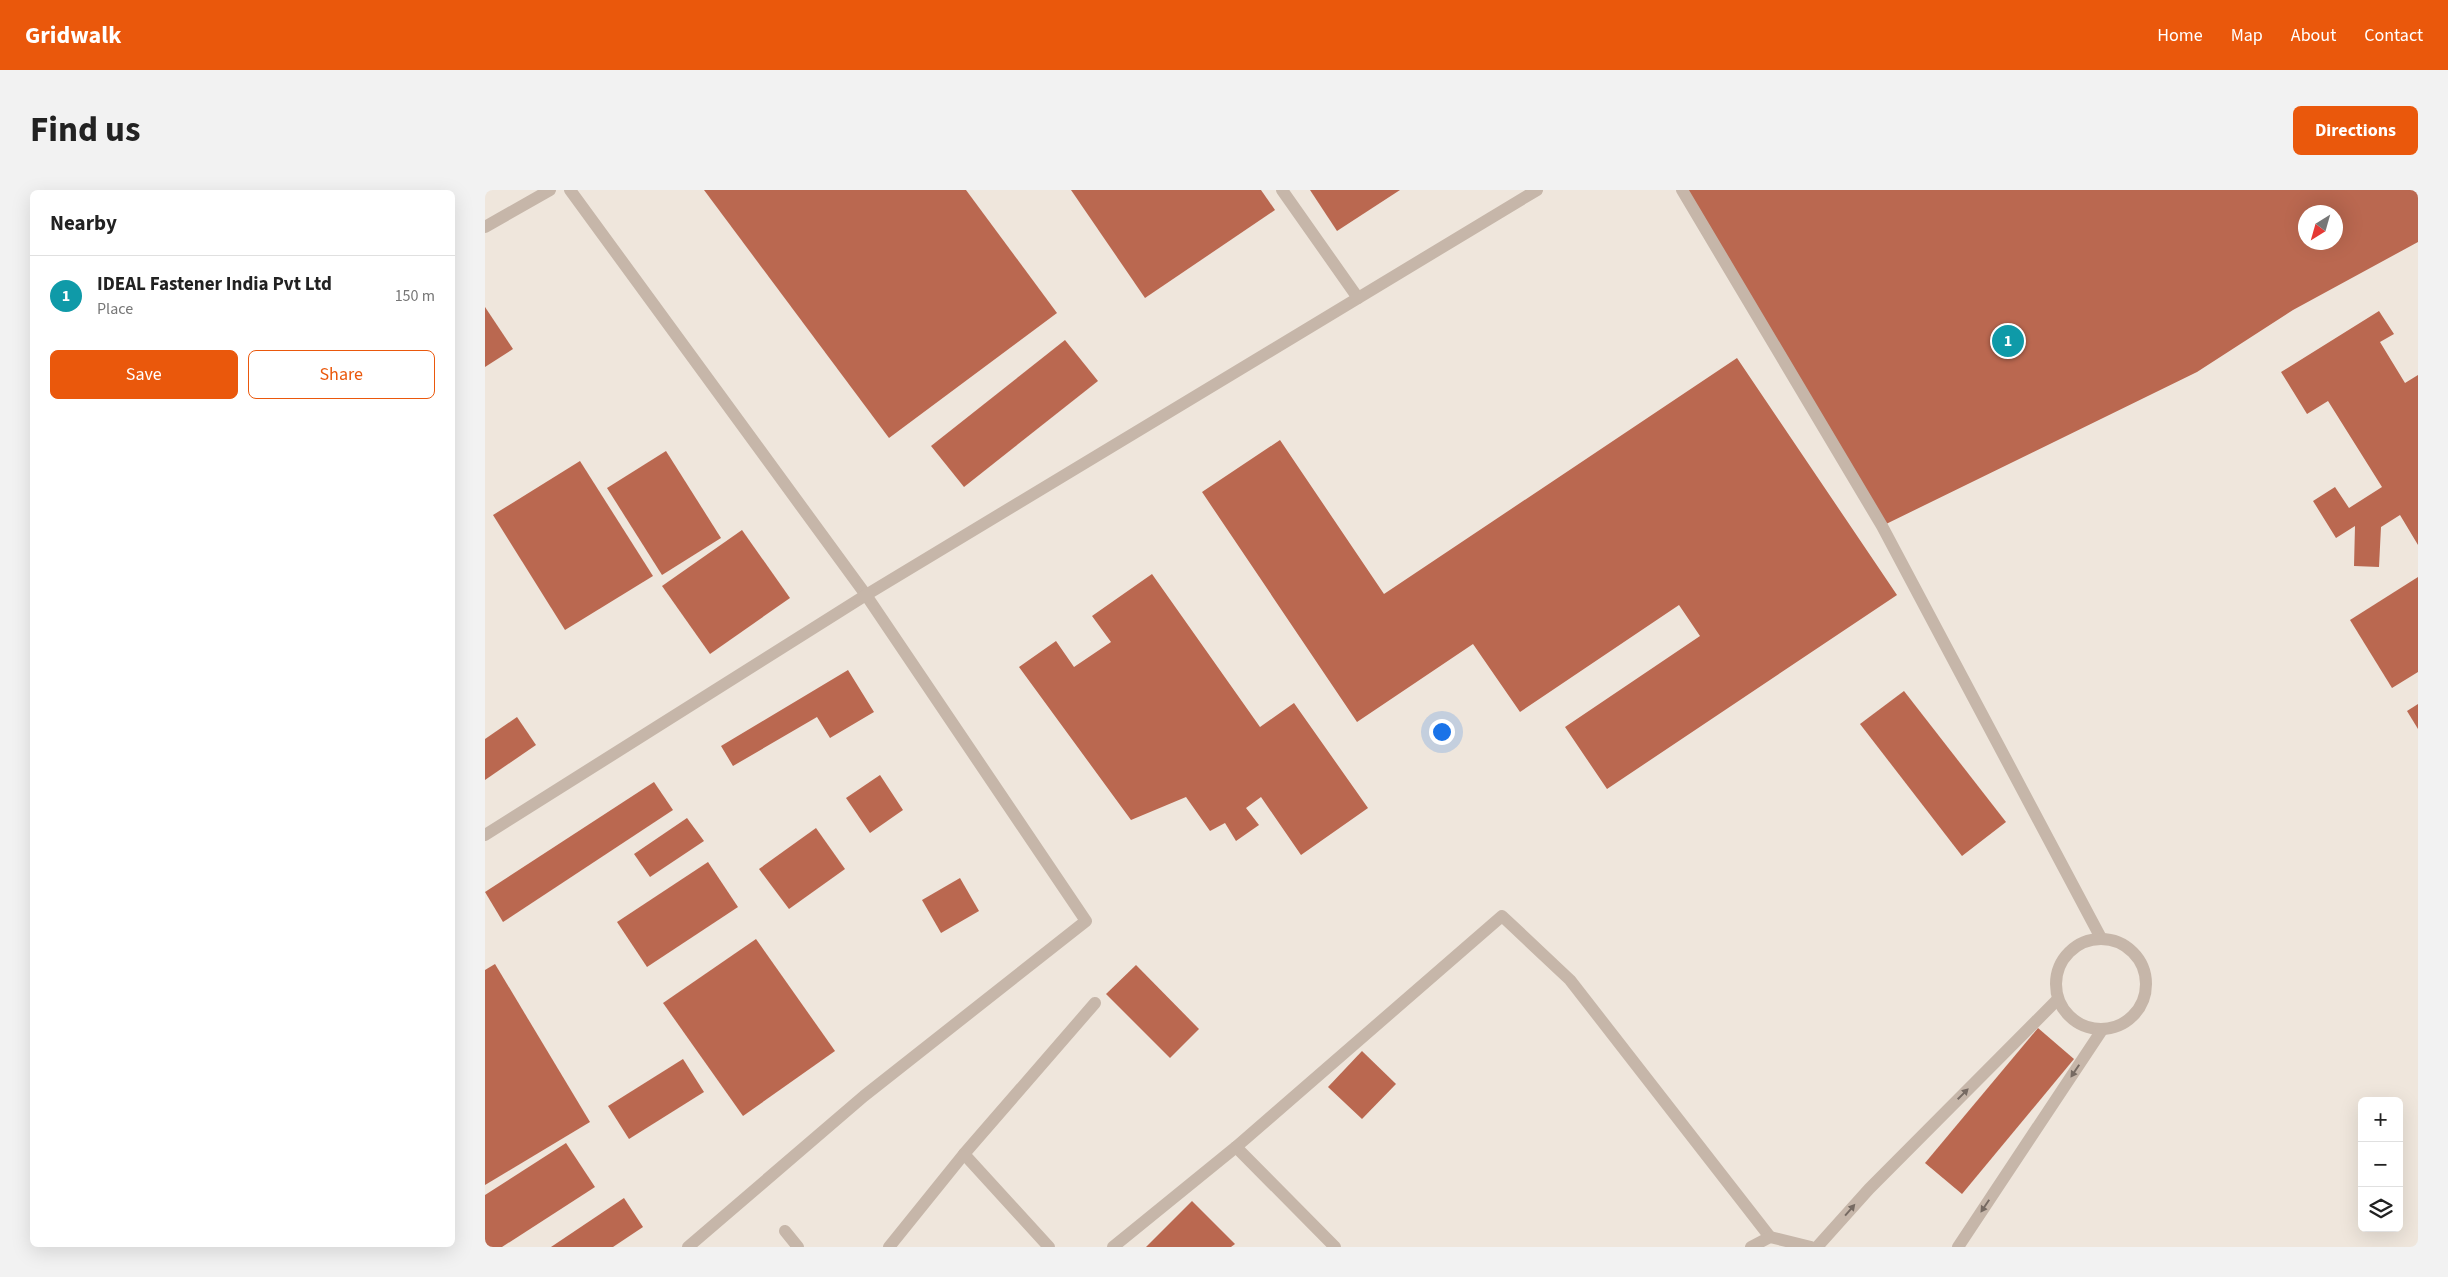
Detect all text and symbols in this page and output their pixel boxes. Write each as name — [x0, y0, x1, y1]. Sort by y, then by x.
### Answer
text: Gridwalk — [25, 18, 121, 53]
text: Home — [2157, 23, 2203, 48]
text: Map — [2231, 23, 2263, 48]
text: About — [2291, 23, 2336, 48]
text: Contact — [2364, 23, 2423, 48]
text: Find us — [30, 105, 140, 155]
button: Directions — [2293, 106, 2418, 155]
north arrow — [2298, 205, 2343, 250]
text: Nearby — [50, 208, 117, 238]
text: IDEAL Fastener India Pvt Ltd — [97, 271, 332, 298]
text: 1 — [62, 285, 70, 307]
text: 150 m — [395, 285, 435, 307]
text: Place — [97, 298, 133, 320]
pin: 1 — [1992, 322, 2024, 360]
button: Save — [50, 350, 238, 399]
button: Share — [248, 350, 435, 399]
your location — [1429, 719, 1455, 745]
one-way arrow — [2070, 1064, 2080, 1077]
one-way arrow — [1957, 1088, 1969, 1100]
map controls — [2358, 1097, 2403, 1232]
button: + — [2358, 1097, 2403, 1142]
button: − — [2358, 1142, 2403, 1187]
button: layers — [2358, 1187, 2403, 1232]
one-way arrow — [1980, 1199, 1990, 1213]
one-way arrow — [1844, 1204, 1855, 1217]

